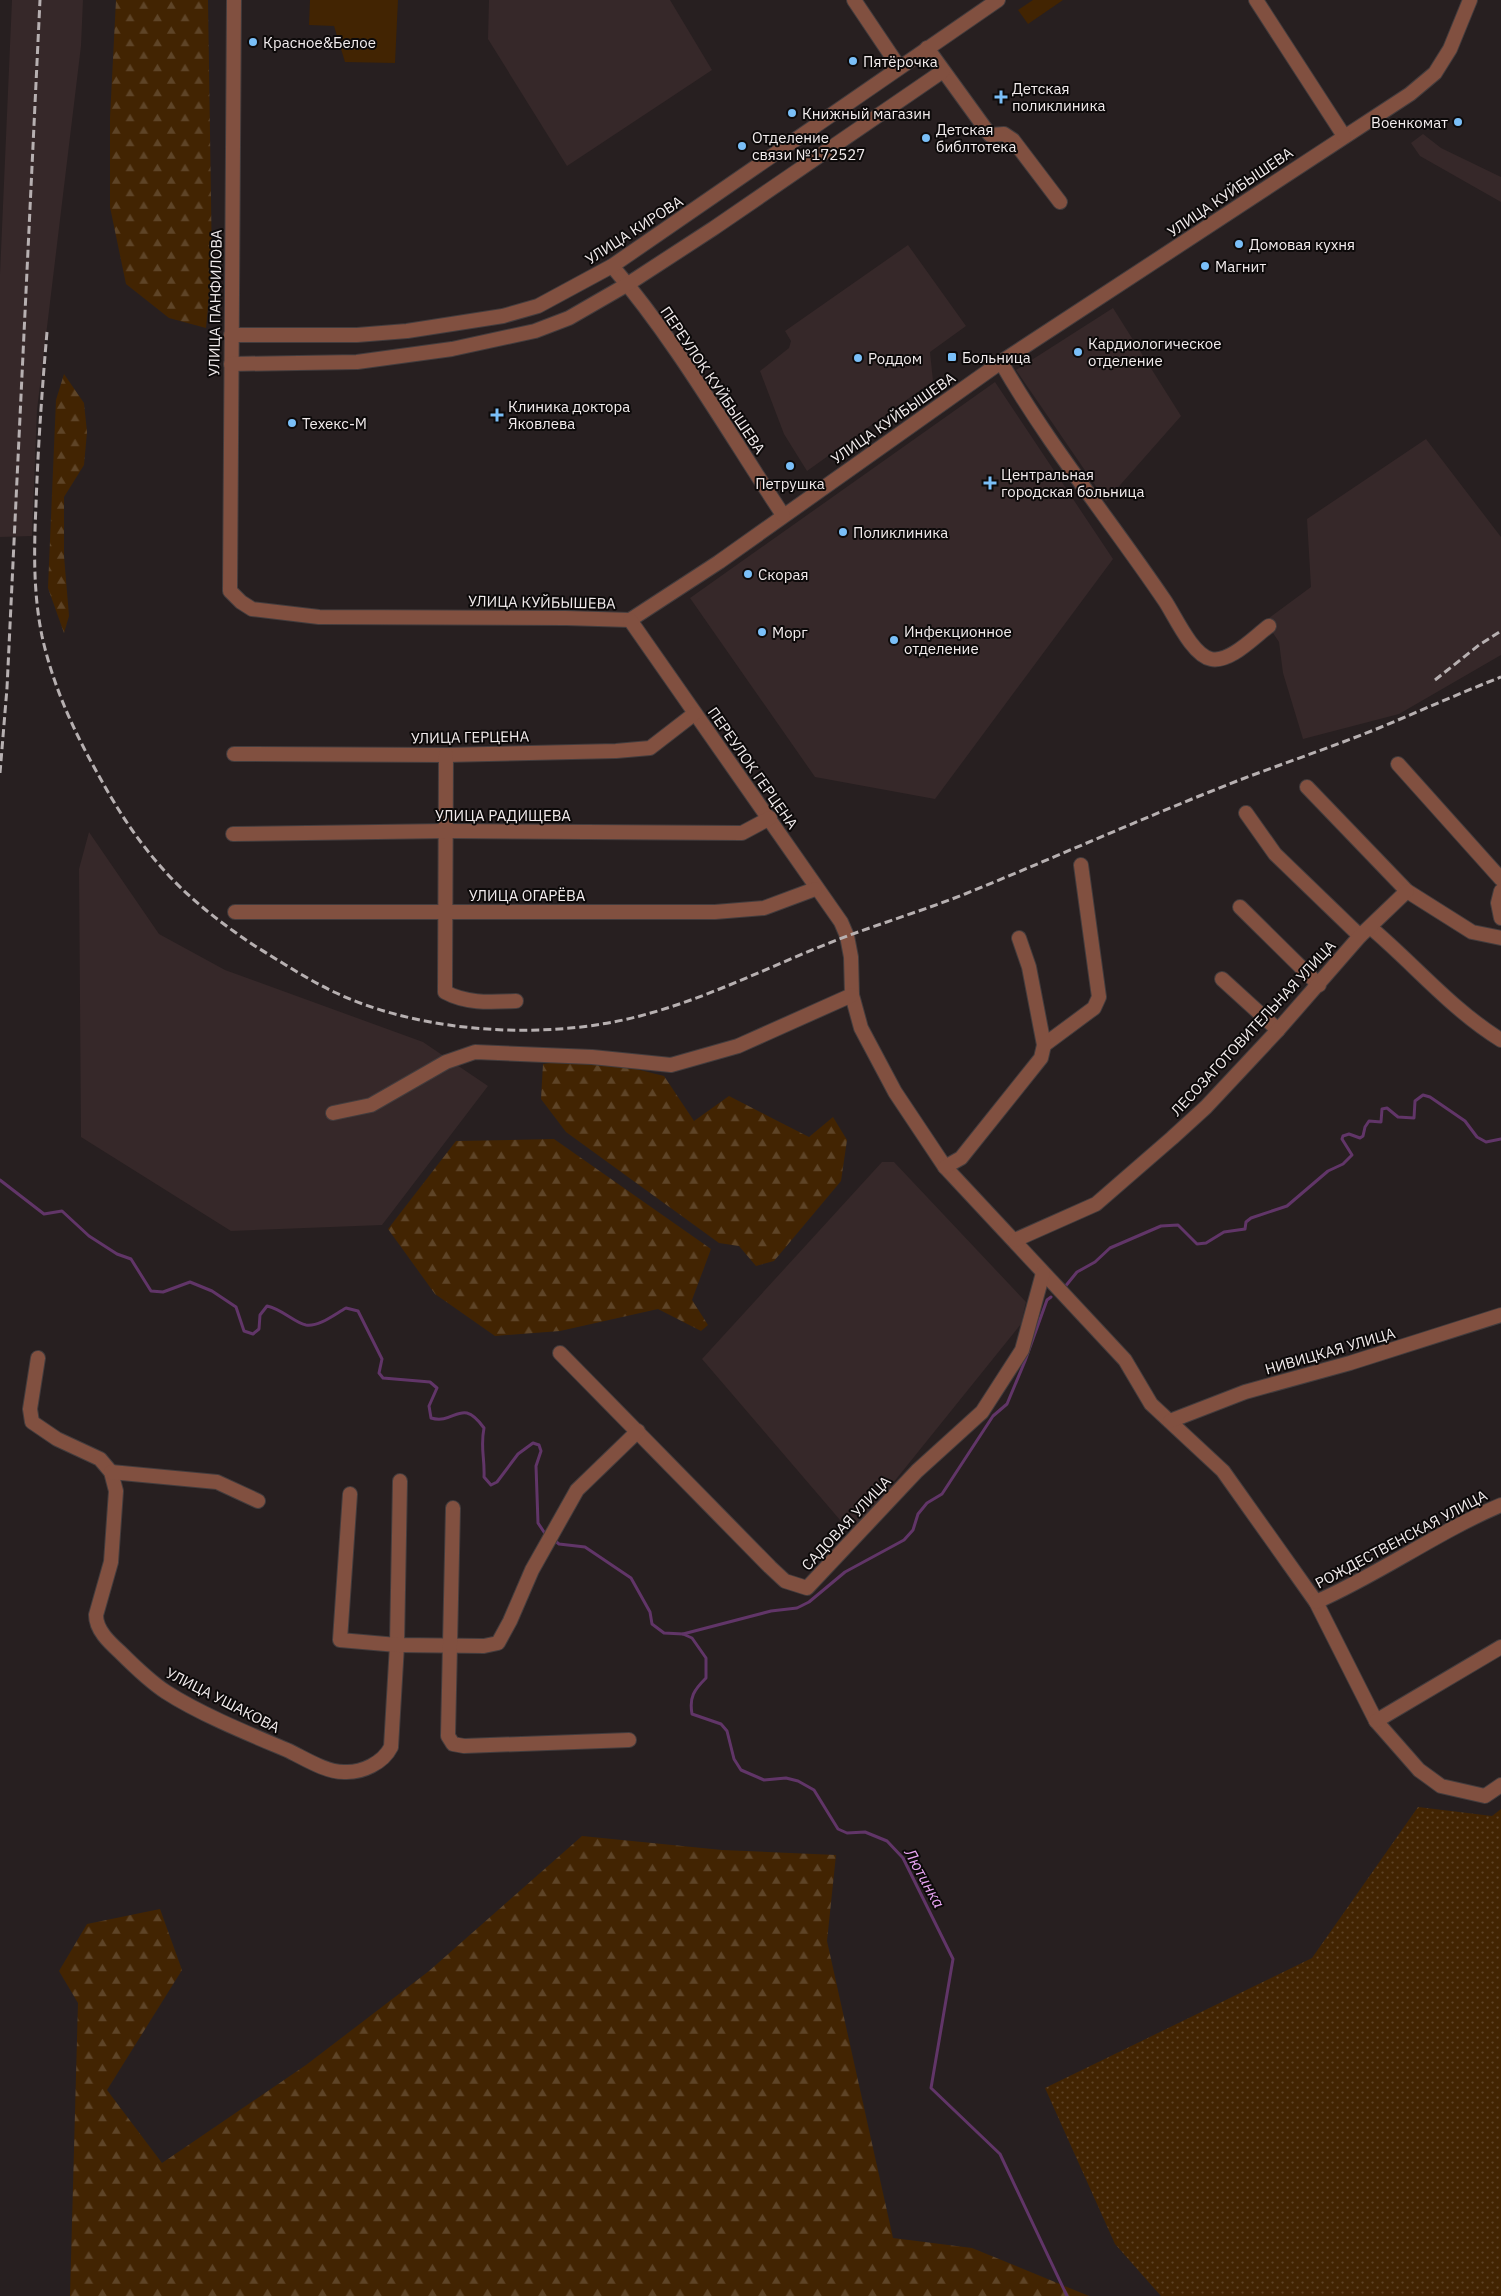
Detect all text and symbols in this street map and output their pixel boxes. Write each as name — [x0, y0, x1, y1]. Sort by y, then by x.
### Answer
place label: Красное&Белое — [263, 33, 376, 52]
marker: Красное&Белое — [247, 36, 259, 48]
place label: Пятёрочка — [863, 52, 938, 71]
marker: Пятёрочка — [847, 55, 859, 67]
place label: Детская поликлиника — [1012, 79, 1106, 115]
marker: Детская поликлиника — [994, 90, 1008, 104]
place label: Книжный магазин — [802, 104, 931, 123]
marker: Книжный магазин — [786, 107, 798, 119]
place label: Военкомат — [1371, 113, 1448, 132]
marker: Военкомат — [1452, 116, 1464, 128]
place label: Детская библтотека — [936, 120, 1016, 156]
place label: Отделение связи №172527 — [752, 128, 865, 164]
marker: Детская библтотека — [920, 132, 932, 144]
marker: Отделение связи №172527 — [736, 140, 748, 152]
street label: УЛИЦА КУЙБЫШЕВА — [1163, 143, 1297, 241]
street label: УЛИЦА КИРОВА — [582, 191, 687, 269]
street label: УЛИЦА ПАНФИЛОВА — [204, 229, 226, 377]
place label: Домовая кухня — [1249, 235, 1355, 254]
marker: Домовая кухня — [1233, 238, 1245, 250]
place label: Магнит — [1215, 257, 1266, 276]
marker: Магнит — [1199, 260, 1211, 272]
street label: ПЕРЕУЛОК КУЙБЫШЕВА — [656, 303, 770, 458]
place label: Кардиологическое отделение — [1088, 334, 1221, 370]
marker: Кардиологическое отделение — [1072, 346, 1084, 358]
place label: Больница — [962, 348, 1031, 367]
place label: Роддом — [868, 349, 922, 368]
marker: Больница — [946, 351, 958, 363]
marker: Роддом — [852, 352, 864, 364]
street label: УЛИЦА КУЙБЫШЕВА — [827, 368, 959, 468]
place label: Клиника доктора Яковлева — [508, 397, 630, 433]
marker: Клиника доктора Яковлева — [490, 408, 504, 422]
place label: Техекс-М — [302, 414, 367, 433]
marker: Техекс-М — [286, 417, 298, 429]
marker: Петрушка — [784, 460, 796, 472]
place label: Центральная городская больница — [1001, 465, 1145, 501]
place label: Петрушка — [755, 474, 825, 493]
marker: Центральная городская больница — [983, 476, 997, 490]
place label: Поликлиника — [853, 523, 948, 542]
marker: Поликлиника — [837, 526, 849, 538]
place label: Скорая — [758, 565, 808, 584]
marker: Скорая — [742, 568, 754, 580]
street label: УЛИЦА КУЙБЫШЕВА — [468, 591, 616, 613]
place label: Инфекционное отделение — [904, 622, 1012, 658]
place label: Морг — [772, 623, 808, 642]
marker: Морг — [756, 626, 768, 638]
marker: Инфекционное отделение — [888, 634, 900, 646]
street label: ПЕРЕУЛОК ГЕРЦЕНА — [704, 703, 803, 833]
street label: УЛИЦА ГЕРЦЕНА — [411, 726, 530, 748]
street label: УЛИЦА РАДИЩЕВА — [435, 806, 571, 825]
street label: УЛИЦА ОГАРЁВА — [469, 886, 586, 905]
street label: ЛЕСОЗАГОТОВИТЕЛЬНАЯ УЛИЦА — [1166, 936, 1340, 1120]
street label: НИВИЦКАЯ УЛИЦА — [1263, 1323, 1398, 1379]
street label: САДОВАЯ УЛИЦА — [797, 1471, 895, 1574]
street label: РОЖДЕСТВЕНСКАЯ УЛИЦА — [1312, 1485, 1491, 1593]
street label: УЛИЦА УШАКОВА — [163, 1663, 284, 1737]
water label: Лютинка — [900, 1844, 950, 1911]

